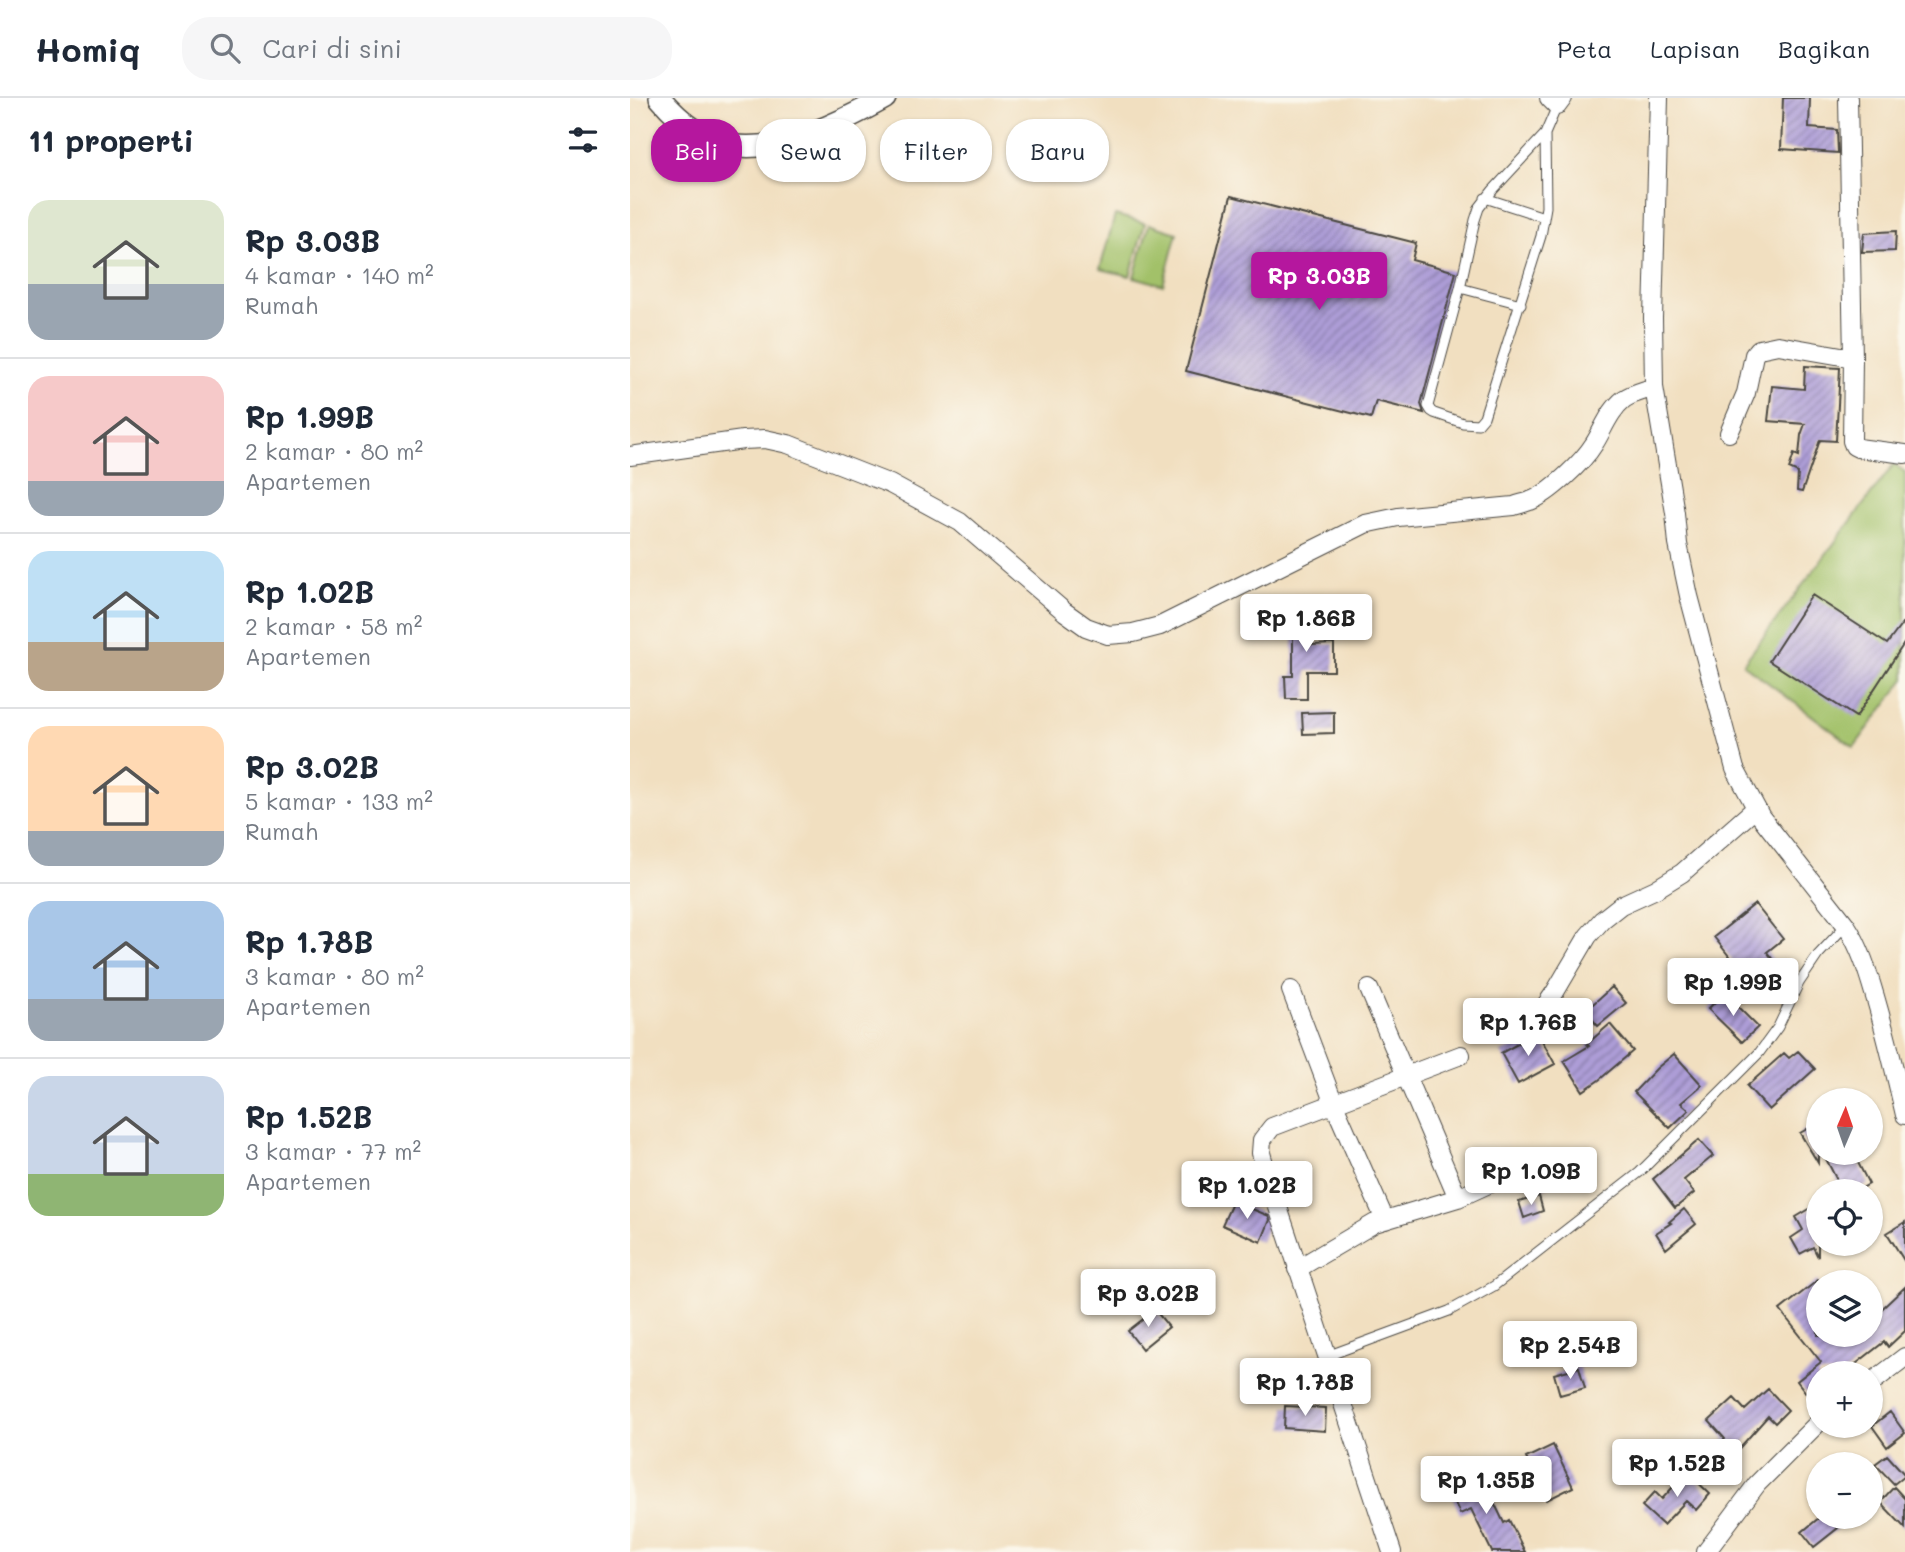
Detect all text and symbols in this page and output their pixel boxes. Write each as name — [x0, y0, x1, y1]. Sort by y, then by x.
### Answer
search box — [182, 17, 672, 80]
text: Homiq — [35, 27, 140, 70]
icon: search — [206, 29, 244, 67]
text: Cari di sini — [262, 31, 402, 65]
text: Peta — [1557, 33, 1612, 64]
text: Lapisan — [1650, 33, 1740, 64]
text: Bagikan — [1778, 33, 1870, 64]
chip: Beli — [651, 119, 742, 182]
chip: Sewa — [756, 119, 866, 182]
chip: Filter — [880, 119, 992, 182]
chip: Baru — [1006, 119, 1109, 182]
text: 11 properti — [28, 120, 194, 160]
icon: filters — [564, 121, 602, 159]
text: Rp 3.03B — [245, 220, 380, 260]
icon: home — [84, 228, 168, 312]
pin: Rp 3.03B — [1247, 252, 1391, 312]
text: 4 kamar · 140 m² — [245, 260, 434, 290]
text: Rp 3.03B — [1267, 260, 1371, 290]
text: Rumah — [245, 290, 318, 320]
text: Rp 1.99B — [245, 396, 374, 436]
icon: home — [84, 404, 168, 488]
text: 2 kamar · 80 m² — [245, 436, 423, 466]
text: Apartemen — [245, 466, 371, 496]
text: Rp 1.02B — [245, 571, 374, 611]
icon: home — [84, 579, 168, 663]
pin: Rp 1.86B — [1234, 594, 1378, 654]
text: Rp 1.86B — [1256, 602, 1356, 632]
text: 2 kamar · 58 m² — [245, 611, 422, 641]
text: Apartemen — [245, 641, 371, 671]
text: Rp 3.02B — [245, 746, 379, 786]
icon: home — [84, 754, 168, 838]
text: 5 kamar · 133 m² — [245, 786, 433, 816]
text: Rumah — [245, 816, 318, 846]
text: Rp 1.78B — [245, 921, 374, 961]
icon: home — [84, 929, 168, 1013]
pin: Rp 1.99B — [1661, 958, 1805, 1018]
text: 3 kamar · 80 m² — [245, 961, 424, 991]
text: Rp 1.99B — [1683, 966, 1783, 996]
text: Apartemen — [245, 991, 371, 1021]
pin: Rp 1.76B — [1456, 998, 1600, 1058]
text: Rp 1.76B — [1479, 1006, 1577, 1036]
north arrow — [1806, 1088, 1883, 1166]
map controls — [1806, 1088, 1883, 1529]
text: Rp 1.52B — [245, 1096, 373, 1136]
icon: home — [84, 1104, 168, 1188]
text: 3 kamar · 77 m² — [245, 1136, 421, 1166]
pin: Rp 1.09B — [1459, 1148, 1603, 1207]
text: Rp 1.09B — [1481, 1155, 1581, 1185]
pin: Rp 1.02B — [1175, 1162, 1319, 1221]
text: Apartemen — [245, 1166, 371, 1196]
text: Rp 1.02B — [1197, 1169, 1297, 1199]
button: locate — [1806, 1179, 1883, 1256]
pin: Rp 3.02B — [1076, 1270, 1220, 1329]
button: layers — [1806, 1270, 1883, 1347]
text: Rp 3.02B — [1097, 1277, 1199, 1307]
pin: Rp 2.54B — [1498, 1322, 1642, 1381]
text: Rp 2.54B — [1519, 1329, 1621, 1359]
pin: Rp 1.78B — [1233, 1358, 1377, 1418]
button: + — [1806, 1361, 1883, 1438]
text: Rp 1.78B — [1256, 1366, 1354, 1396]
pin: Rp 1.52B — [1605, 1440, 1749, 1499]
text: Rp 1.52B — [1628, 1447, 1726, 1477]
button: − — [1806, 1452, 1883, 1529]
pin: Rp 1.35B — [1414, 1456, 1558, 1516]
text: Rp 1.35B — [1437, 1464, 1535, 1494]

